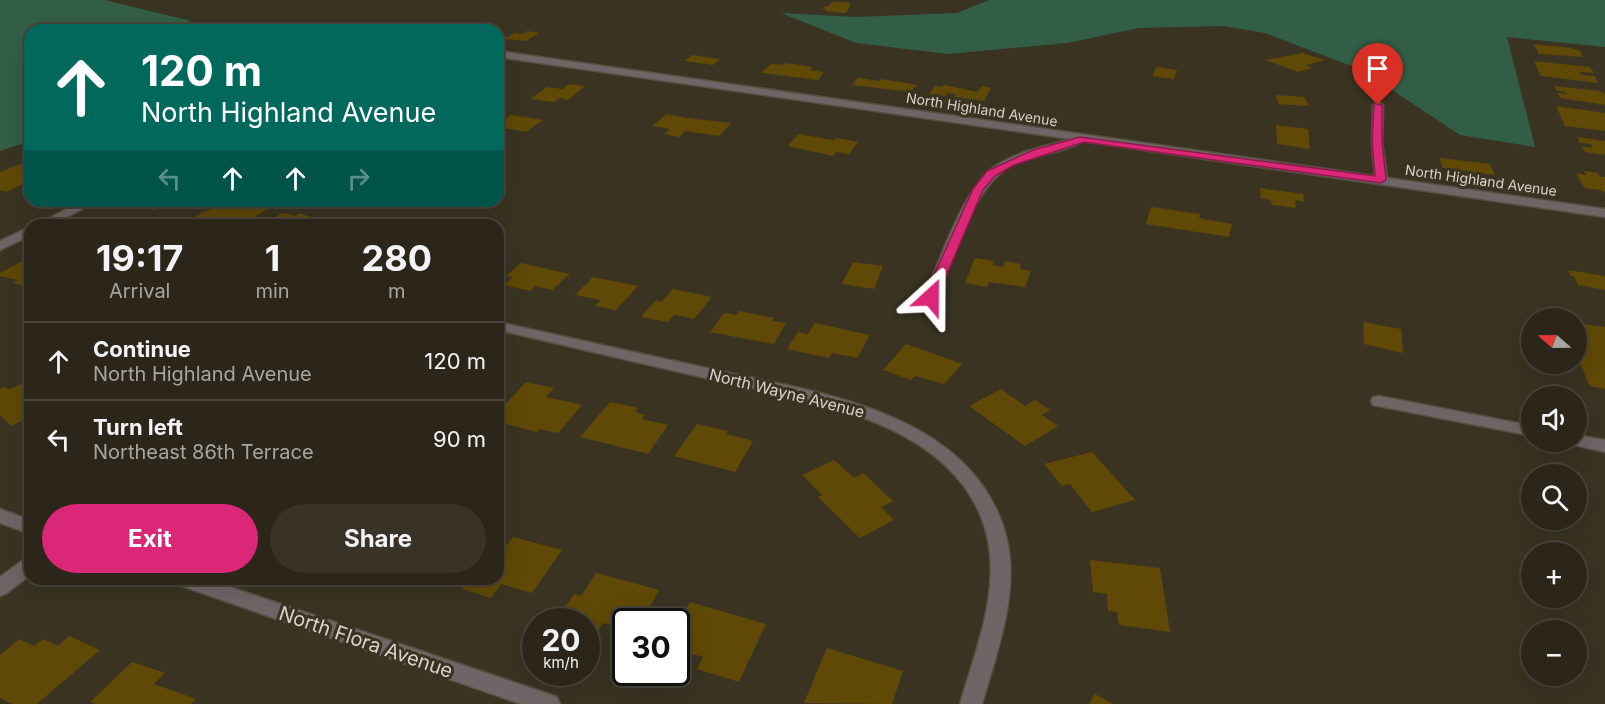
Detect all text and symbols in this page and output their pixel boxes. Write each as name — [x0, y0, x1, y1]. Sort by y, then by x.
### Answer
pin — [1352, 43, 1403, 105]
text: 120 m — [141, 45, 262, 96]
icon: ahead — [42, 48, 120, 126]
icon: arrive — [1361, 52, 1394, 85]
street label: North Highland Avenue — [905, 89, 1059, 129]
text: North Highland Avenue — [141, 96, 436, 129]
street label: North Highland Avenue — [1404, 161, 1558, 199]
icon: left — [153, 162, 186, 195]
icon: ahead — [216, 162, 249, 195]
icon: ahead — [279, 162, 312, 195]
icon: right — [342, 162, 375, 195]
text: 19:17 — [96, 236, 183, 280]
text: 1 — [265, 236, 280, 280]
text: 280 — [362, 236, 432, 280]
position arrow — [899, 265, 963, 329]
text: Arrival — [109, 279, 170, 303]
text: min — [255, 279, 290, 303]
text: m — [388, 279, 406, 303]
north arrow — [1521, 308, 1587, 374]
map controls — [1521, 308, 1587, 686]
text: Continue — [93, 336, 191, 362]
icon: ahead — [42, 345, 75, 378]
text: 120 m — [424, 348, 486, 374]
text: North Highland Avenue — [93, 362, 312, 386]
street label: North Wayne Avenue — [707, 364, 867, 422]
button: sound — [1521, 386, 1587, 452]
text: Turn left — [93, 414, 183, 440]
icon: left — [42, 423, 75, 456]
text: 90 m — [433, 426, 486, 452]
text: Northeast 86th Terrace — [93, 440, 314, 464]
button: search — [1521, 464, 1587, 530]
button: Exit — [42, 504, 258, 573]
button: Share — [270, 504, 486, 573]
button: + — [1521, 542, 1587, 608]
street label: North Flora Avenue — [276, 601, 456, 683]
speed limit sign: 30 — [612, 608, 690, 686]
button: − — [1521, 620, 1587, 686]
text: 20 — [541, 622, 581, 658]
text: km/h — [543, 653, 579, 672]

